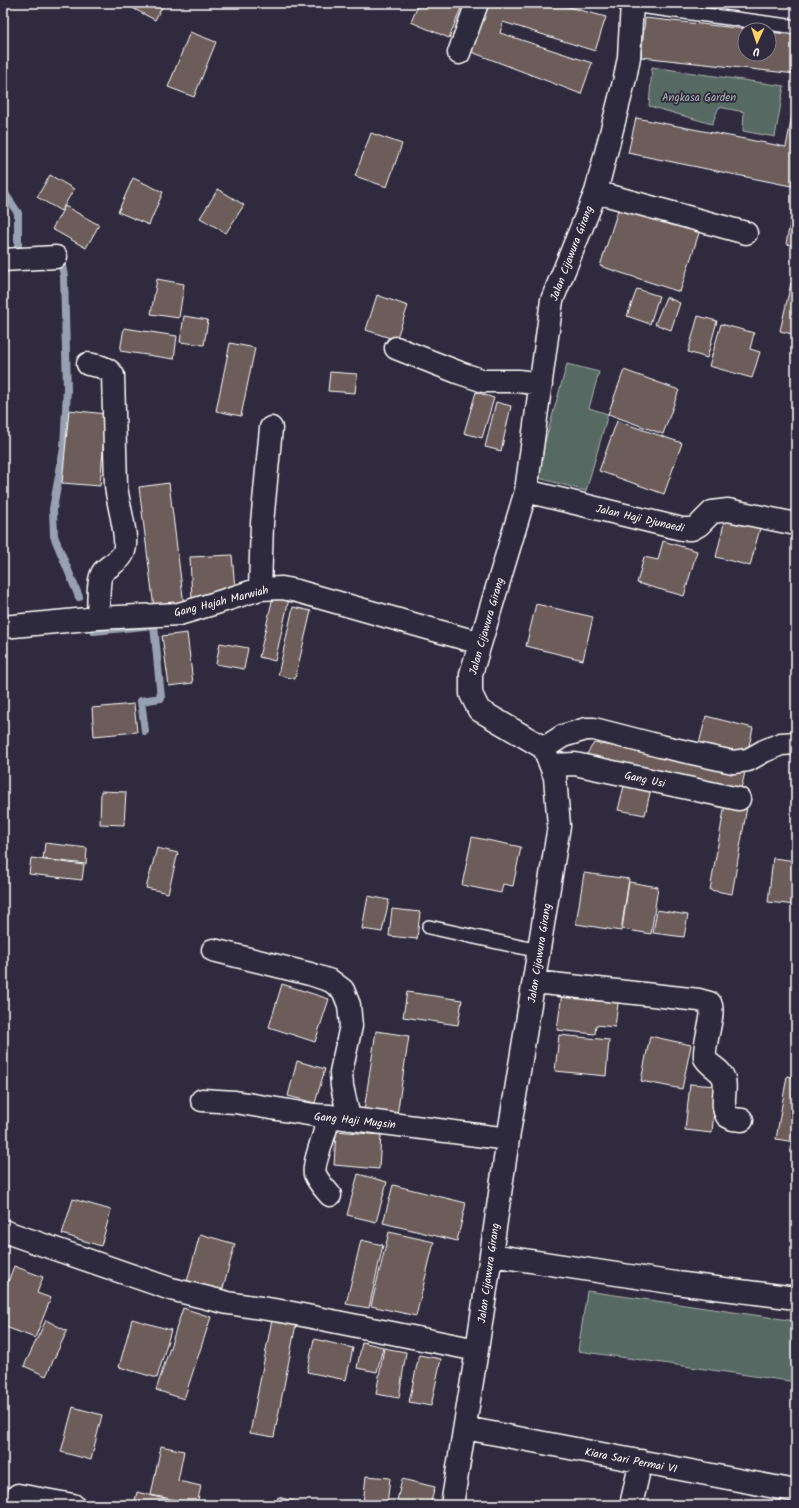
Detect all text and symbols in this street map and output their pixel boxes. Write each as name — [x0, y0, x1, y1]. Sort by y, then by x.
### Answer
north arrow — [737, 22, 777, 62]
text: U — [752, 42, 760, 60]
park label: Angkasa Garden — [662, 89, 736, 107]
street label: Jalan Cijawura Girang — [545, 203, 598, 304]
street label: Jalan Haji Djunaedi — [594, 500, 686, 538]
street label: Jalan Cijawura Girang — [464, 575, 509, 677]
street label: Gang Hajah Marwiah — [172, 582, 270, 622]
street label: Gang Usi — [623, 767, 667, 793]
street label: Jalan Cijawura Girang — [523, 902, 557, 1004]
street label: Gang Haji Mugsin — [313, 1108, 397, 1134]
street label: Jalan Cijawura Girang — [473, 1222, 505, 1324]
street label: Kiara Sari Permai VI — [583, 1443, 679, 1479]

